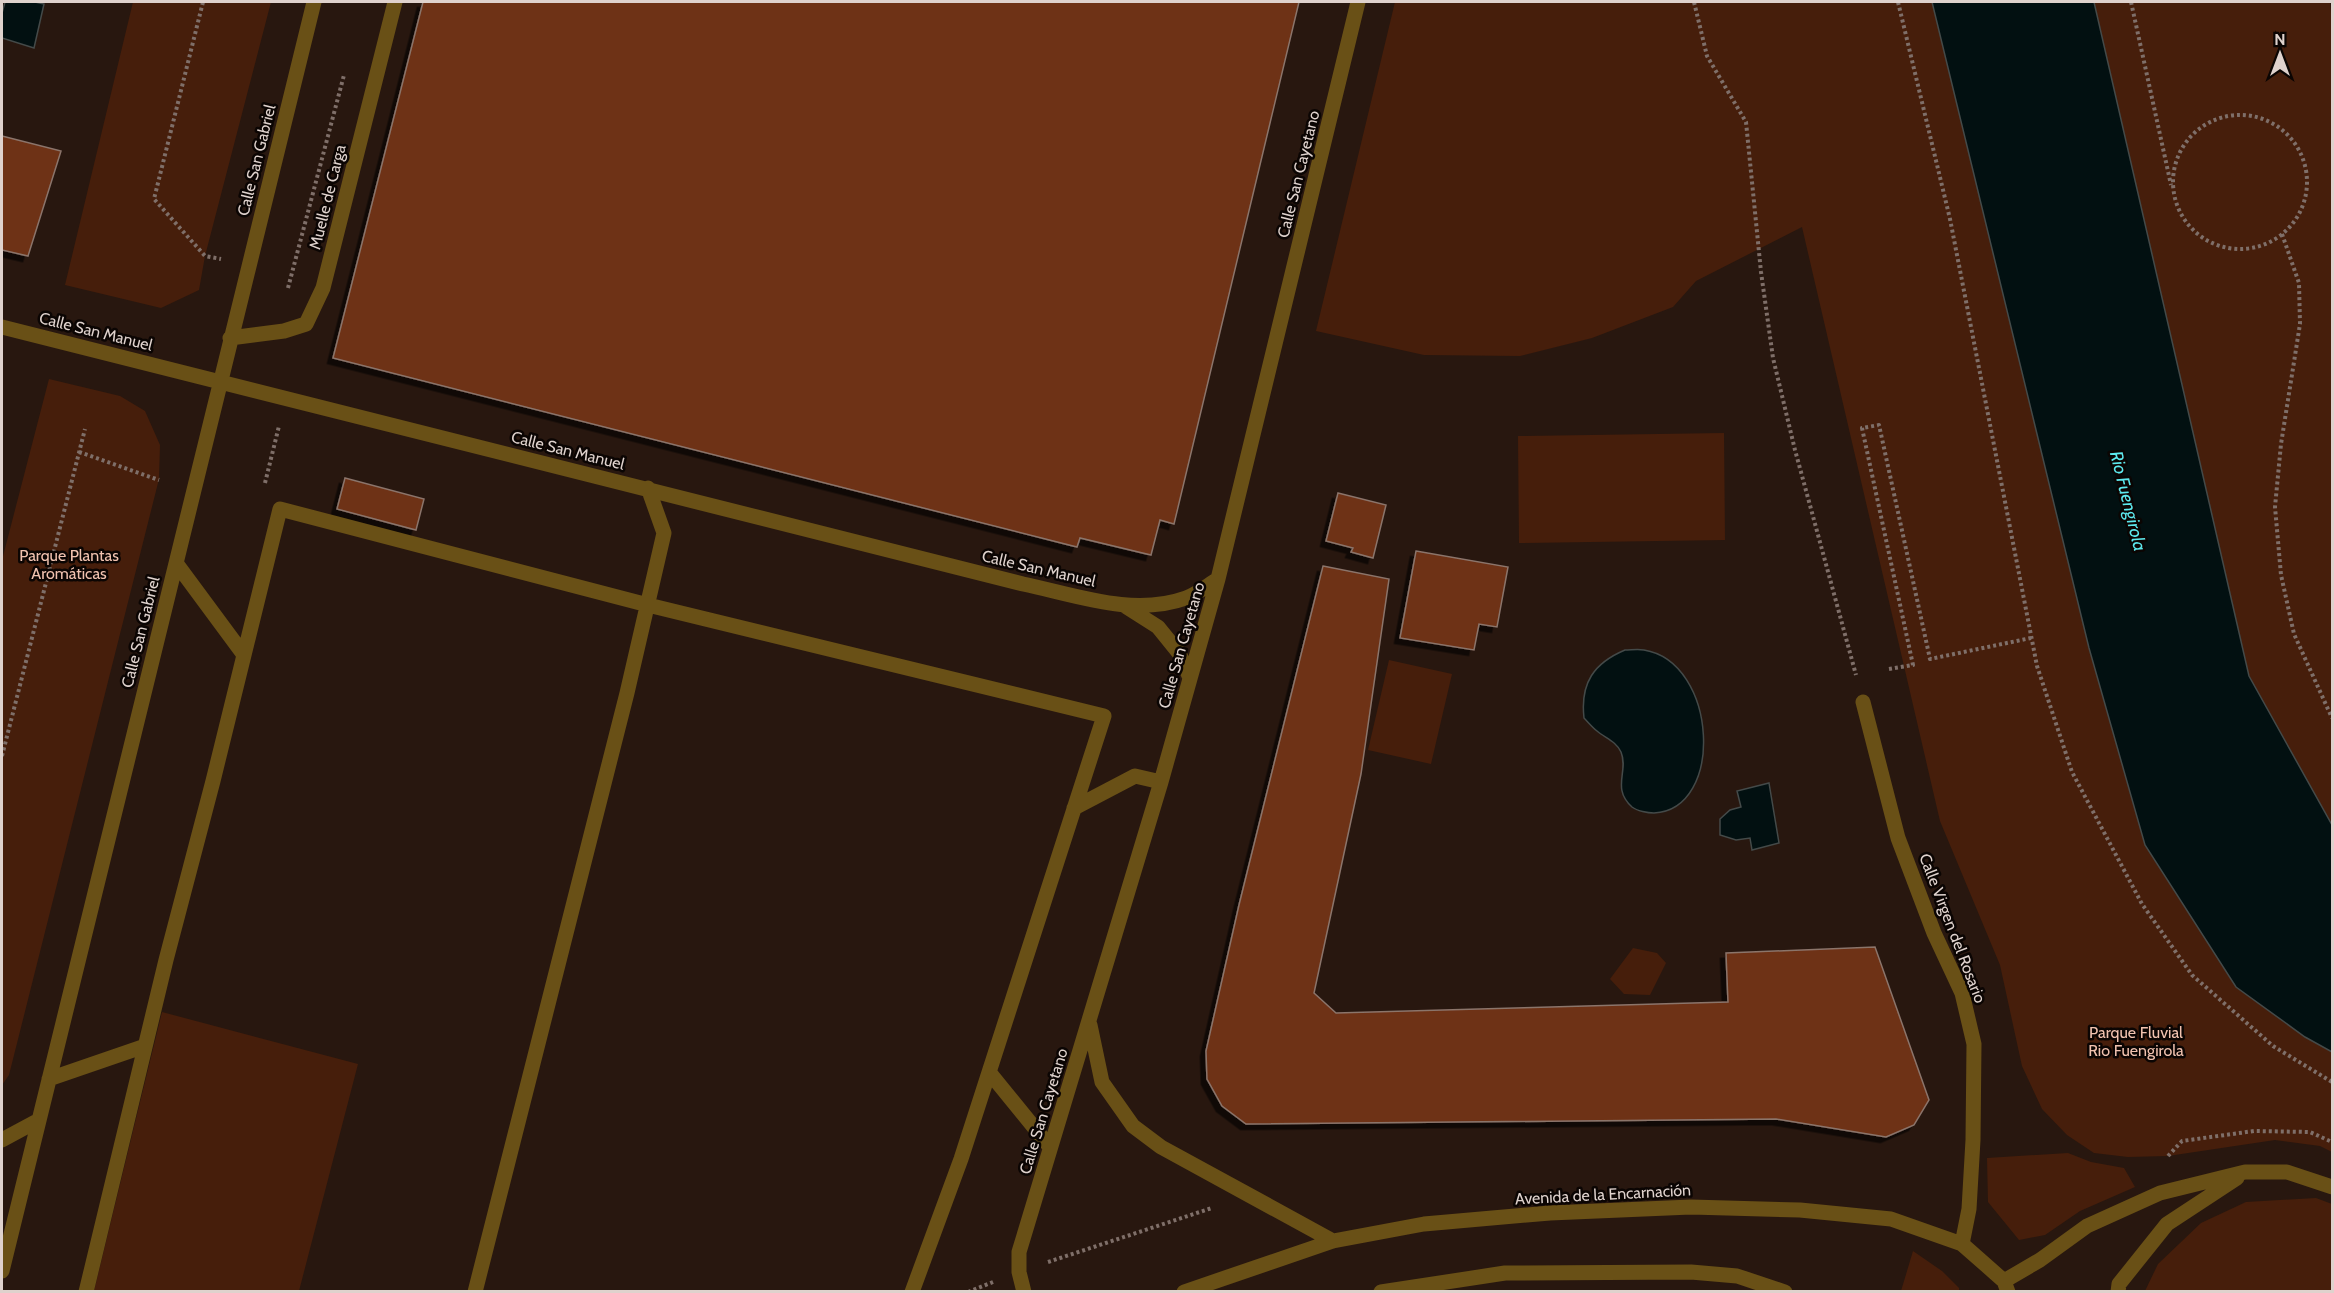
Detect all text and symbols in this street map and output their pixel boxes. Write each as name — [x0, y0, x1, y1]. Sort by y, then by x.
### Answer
north arrow — [2250, 24, 2310, 84]
text: N — [2274, 30, 2286, 49]
street label: Calle San Gabriel — [233, 102, 280, 218]
street label: Calle San Cayetano — [1273, 108, 1324, 240]
street label: Muelle de Carga — [305, 142, 350, 252]
street label: Calle San Manuel — [37, 308, 155, 355]
street label: Calle San Manuel — [509, 427, 627, 474]
water label: Rio Fuengirola — [2105, 449, 2151, 553]
park label: Parque Plantas Aromáticas — [19, 546, 119, 583]
street label: Calle San Manuel — [980, 546, 1098, 591]
street label: Calle San Gabriel — [117, 574, 164, 690]
street label: Calle San Cayetano — [1154, 580, 1209, 710]
street label: Calle Virgen del Rosario — [1915, 851, 1990, 1006]
park label: Parque Fluvial Rio Fuengirola — [2088, 1023, 2184, 1060]
street label: Calle San Cayetano — [1015, 1046, 1072, 1176]
street label: Avenida de la Encarnación — [1515, 1180, 1692, 1209]

